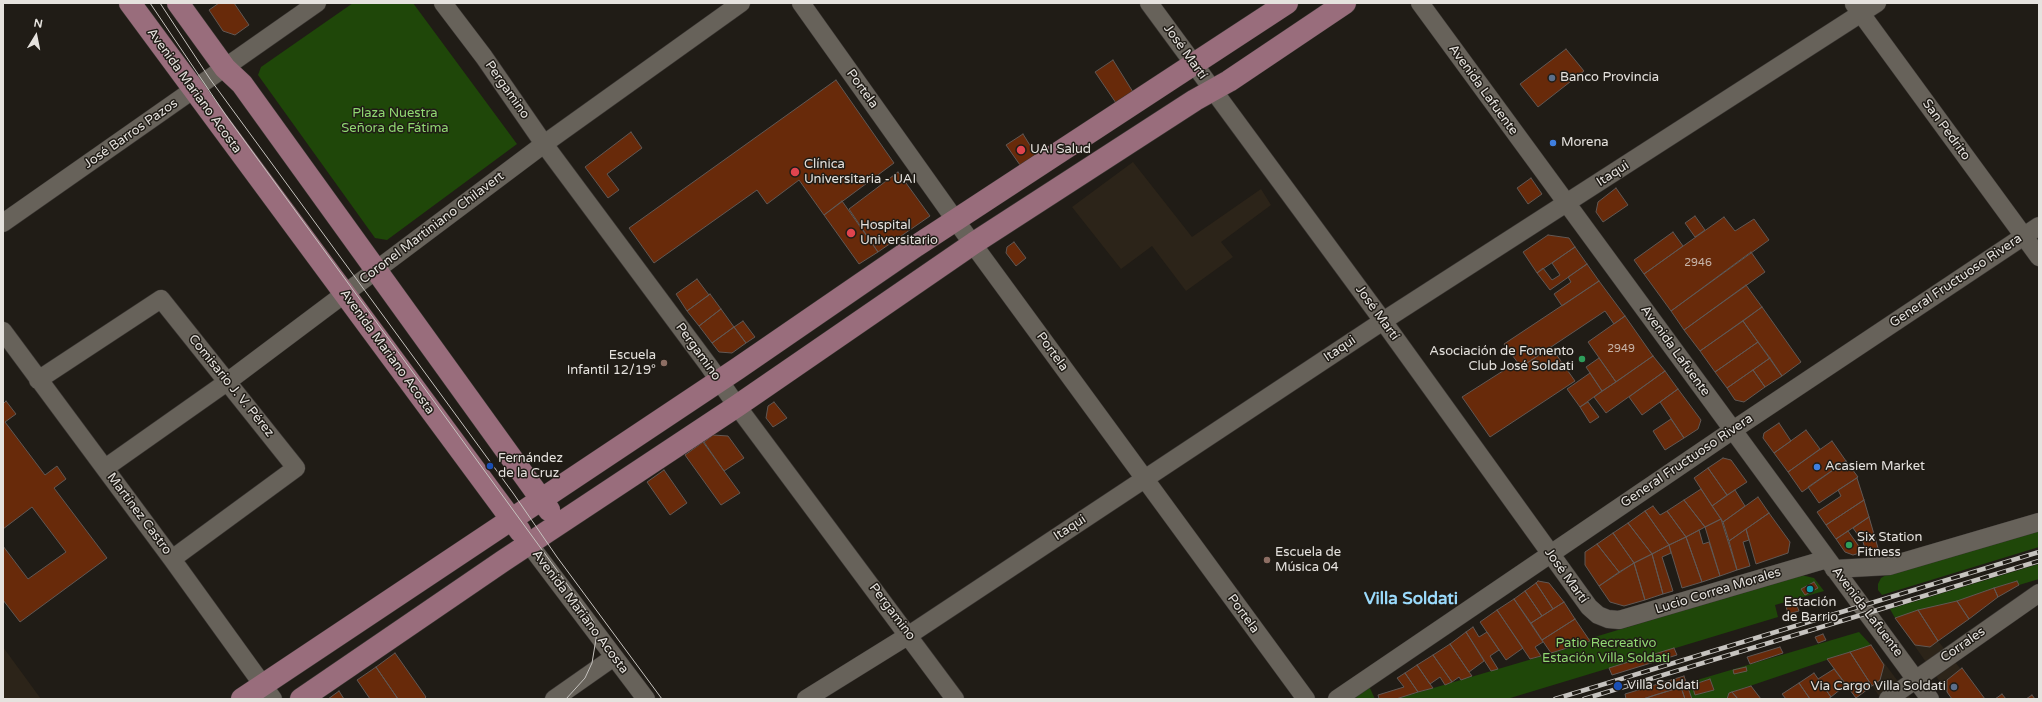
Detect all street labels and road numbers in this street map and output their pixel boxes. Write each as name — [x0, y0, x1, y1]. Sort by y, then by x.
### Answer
street label: José Martí — [1160, 22, 1210, 82]
street label: Avenida Mariano Acosta — [143, 25, 245, 157]
street label: Avenida Lafuente — [1445, 42, 1521, 138]
street label: Pergamino — [481, 58, 533, 122]
street label: Portela — [843, 67, 881, 111]
street label: José Barros Pazos — [81, 96, 181, 172]
street label: San Pedrito — [1919, 96, 1973, 164]
street label: Itaqui — [1594, 158, 1632, 190]
street label: Coronel Martiniano Chilavert — [357, 169, 507, 287]
street label: General Fructuoso Rivera — [1887, 231, 2025, 331]
street label: José Martí — [1352, 283, 1402, 343]
street label: Avenida Mariano Acosta — [336, 286, 438, 418]
street label: Avenida Lafuente — [1637, 303, 1713, 399]
street label: Pergamino — [672, 320, 724, 384]
street label: Portela — [1033, 330, 1071, 374]
street label: Comisario J. V. Pérez — [185, 332, 277, 440]
street label: Itaqui — [1321, 333, 1359, 365]
street label: General Fructuoso Rivera — [1618, 411, 1756, 511]
street label: Martínez Castro — [103, 470, 175, 558]
street label: Itaqui — [1051, 512, 1089, 544]
street label: José Martí — [1541, 546, 1591, 606]
street label: Avenida Mariano Acosta — [528, 547, 632, 677]
street label: Lucio Correa Morales — [1653, 564, 1783, 618]
street label: Avenida Lafuente — [1828, 564, 1906, 660]
street label: Pergamino — [866, 580, 918, 644]
street label: Portela — [1224, 592, 1262, 636]
street label: Corrales — [1938, 624, 1988, 666]

